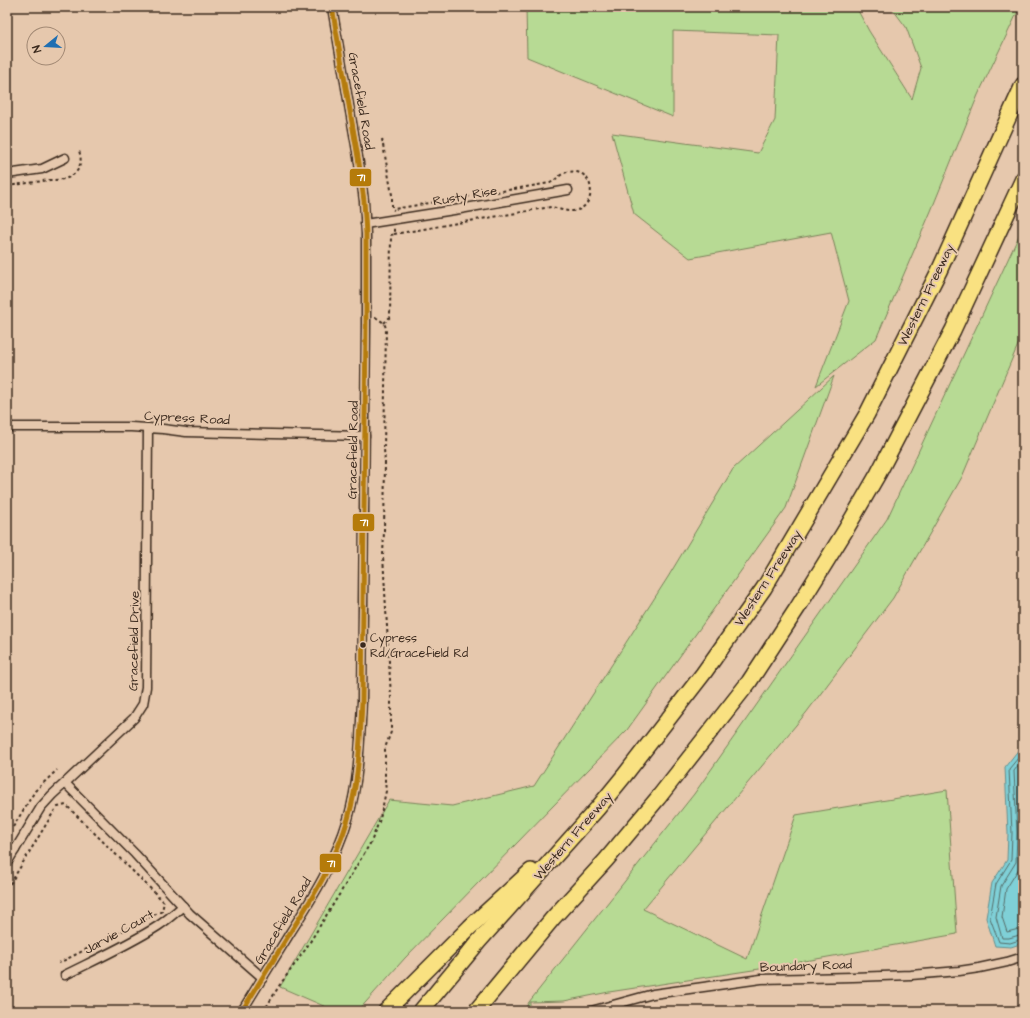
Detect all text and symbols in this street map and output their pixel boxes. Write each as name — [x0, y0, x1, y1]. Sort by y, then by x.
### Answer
north arrow — [26, 26, 66, 66]
text: N — [29, 43, 45, 55]
street label: Gracefield Road — [344, 51, 378, 151]
line badge: 71 — [349, 168, 372, 187]
text: 71 — [356, 170, 366, 185]
street label: Rusty Rise — [432, 182, 499, 211]
street label: Western Freeway — [893, 241, 959, 349]
street label: Gracefield Road — [343, 400, 363, 499]
street label: Cypress Road — [144, 407, 231, 430]
line badge: 71 — [352, 513, 375, 532]
text: 71 — [359, 515, 369, 530]
street label: Western Freeway — [730, 526, 807, 630]
street label: Gracefield Drive — [124, 591, 144, 691]
place label: Cypress Rd/Gracefield Rd — [370, 630, 468, 662]
marker: Cypress Rd/Gracefield Rd — [358, 640, 368, 650]
street label: Western Freeway — [530, 788, 617, 885]
line badge: 71 — [319, 853, 342, 873]
text: 71 — [326, 856, 336, 871]
street label: Gracefield Road — [250, 874, 316, 968]
street label: Jarvie Court — [81, 905, 158, 959]
street label: Boundary Road — [760, 955, 853, 978]

